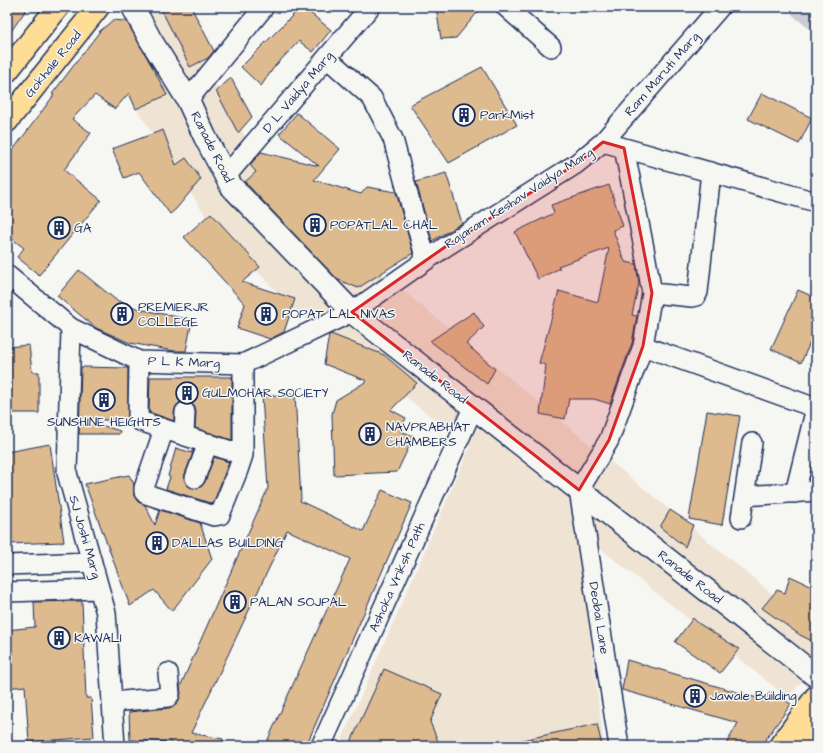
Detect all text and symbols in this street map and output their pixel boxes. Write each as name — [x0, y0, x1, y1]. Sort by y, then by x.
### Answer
street label: Gokhale Road — [20, 26, 86, 101]
street label: Ram Maruti Marg — [620, 28, 705, 121]
street label: D L Vaidya Marg — [259, 47, 338, 137]
building icon: ParkMist — [451, 102, 477, 128]
place label: ParkMist — [480, 106, 535, 124]
street label: Ranade Road — [186, 108, 238, 186]
street label: Rajaram Keshav Vaidya Marg — [441, 143, 598, 254]
building icon: POPATLAL CHAL — [302, 212, 328, 238]
building icon: GA — [46, 215, 72, 241]
place label: POPATLAL CHAL — [330, 216, 438, 234]
place label: GA — [74, 219, 92, 237]
place label: PREMIERJR COLLEGE — [138, 298, 209, 331]
building icon: PREMIERJR COLLEGE — [109, 301, 135, 327]
building icon: POPAT LAL NIVAS — [253, 301, 279, 327]
place label: POPAT LAL NIVAS — [282, 305, 395, 323]
street label: Ranade Road — [399, 346, 471, 408]
street label: P L K Marg — [148, 352, 221, 373]
building icon: GULMOHAR SOCIETY — [174, 380, 200, 406]
place label: GULMOHAR SOCIETY — [202, 384, 328, 402]
building icon: SUNSHINE HEIGHTS — [91, 387, 117, 413]
place label: SUNSHINE HEIGHTS — [47, 413, 161, 431]
place label: NAVPRABHAT CHAMBERS — [386, 418, 471, 451]
building icon: NAVPRABHAT CHAMBERS — [357, 421, 383, 447]
street label: SJ Joshi Marg — [64, 493, 106, 581]
street label: Ashoka Vriksh Path — [365, 519, 430, 635]
building icon: DALLAS BUILDING — [144, 530, 170, 556]
place label: DALLAS BUILDING — [172, 534, 284, 552]
street label: Ranade Road — [654, 546, 726, 608]
street label: Deobai Lane — [584, 581, 614, 655]
building icon: PALAN SOJPAL — [222, 589, 248, 615]
place label: PALAN SOJPAL — [250, 593, 347, 611]
building icon: KAWALI — [46, 625, 72, 651]
place label: KAWALI — [74, 629, 122, 647]
building icon: Jawale Building — [682, 683, 708, 709]
place label: Jawale Building — [710, 687, 797, 706]

